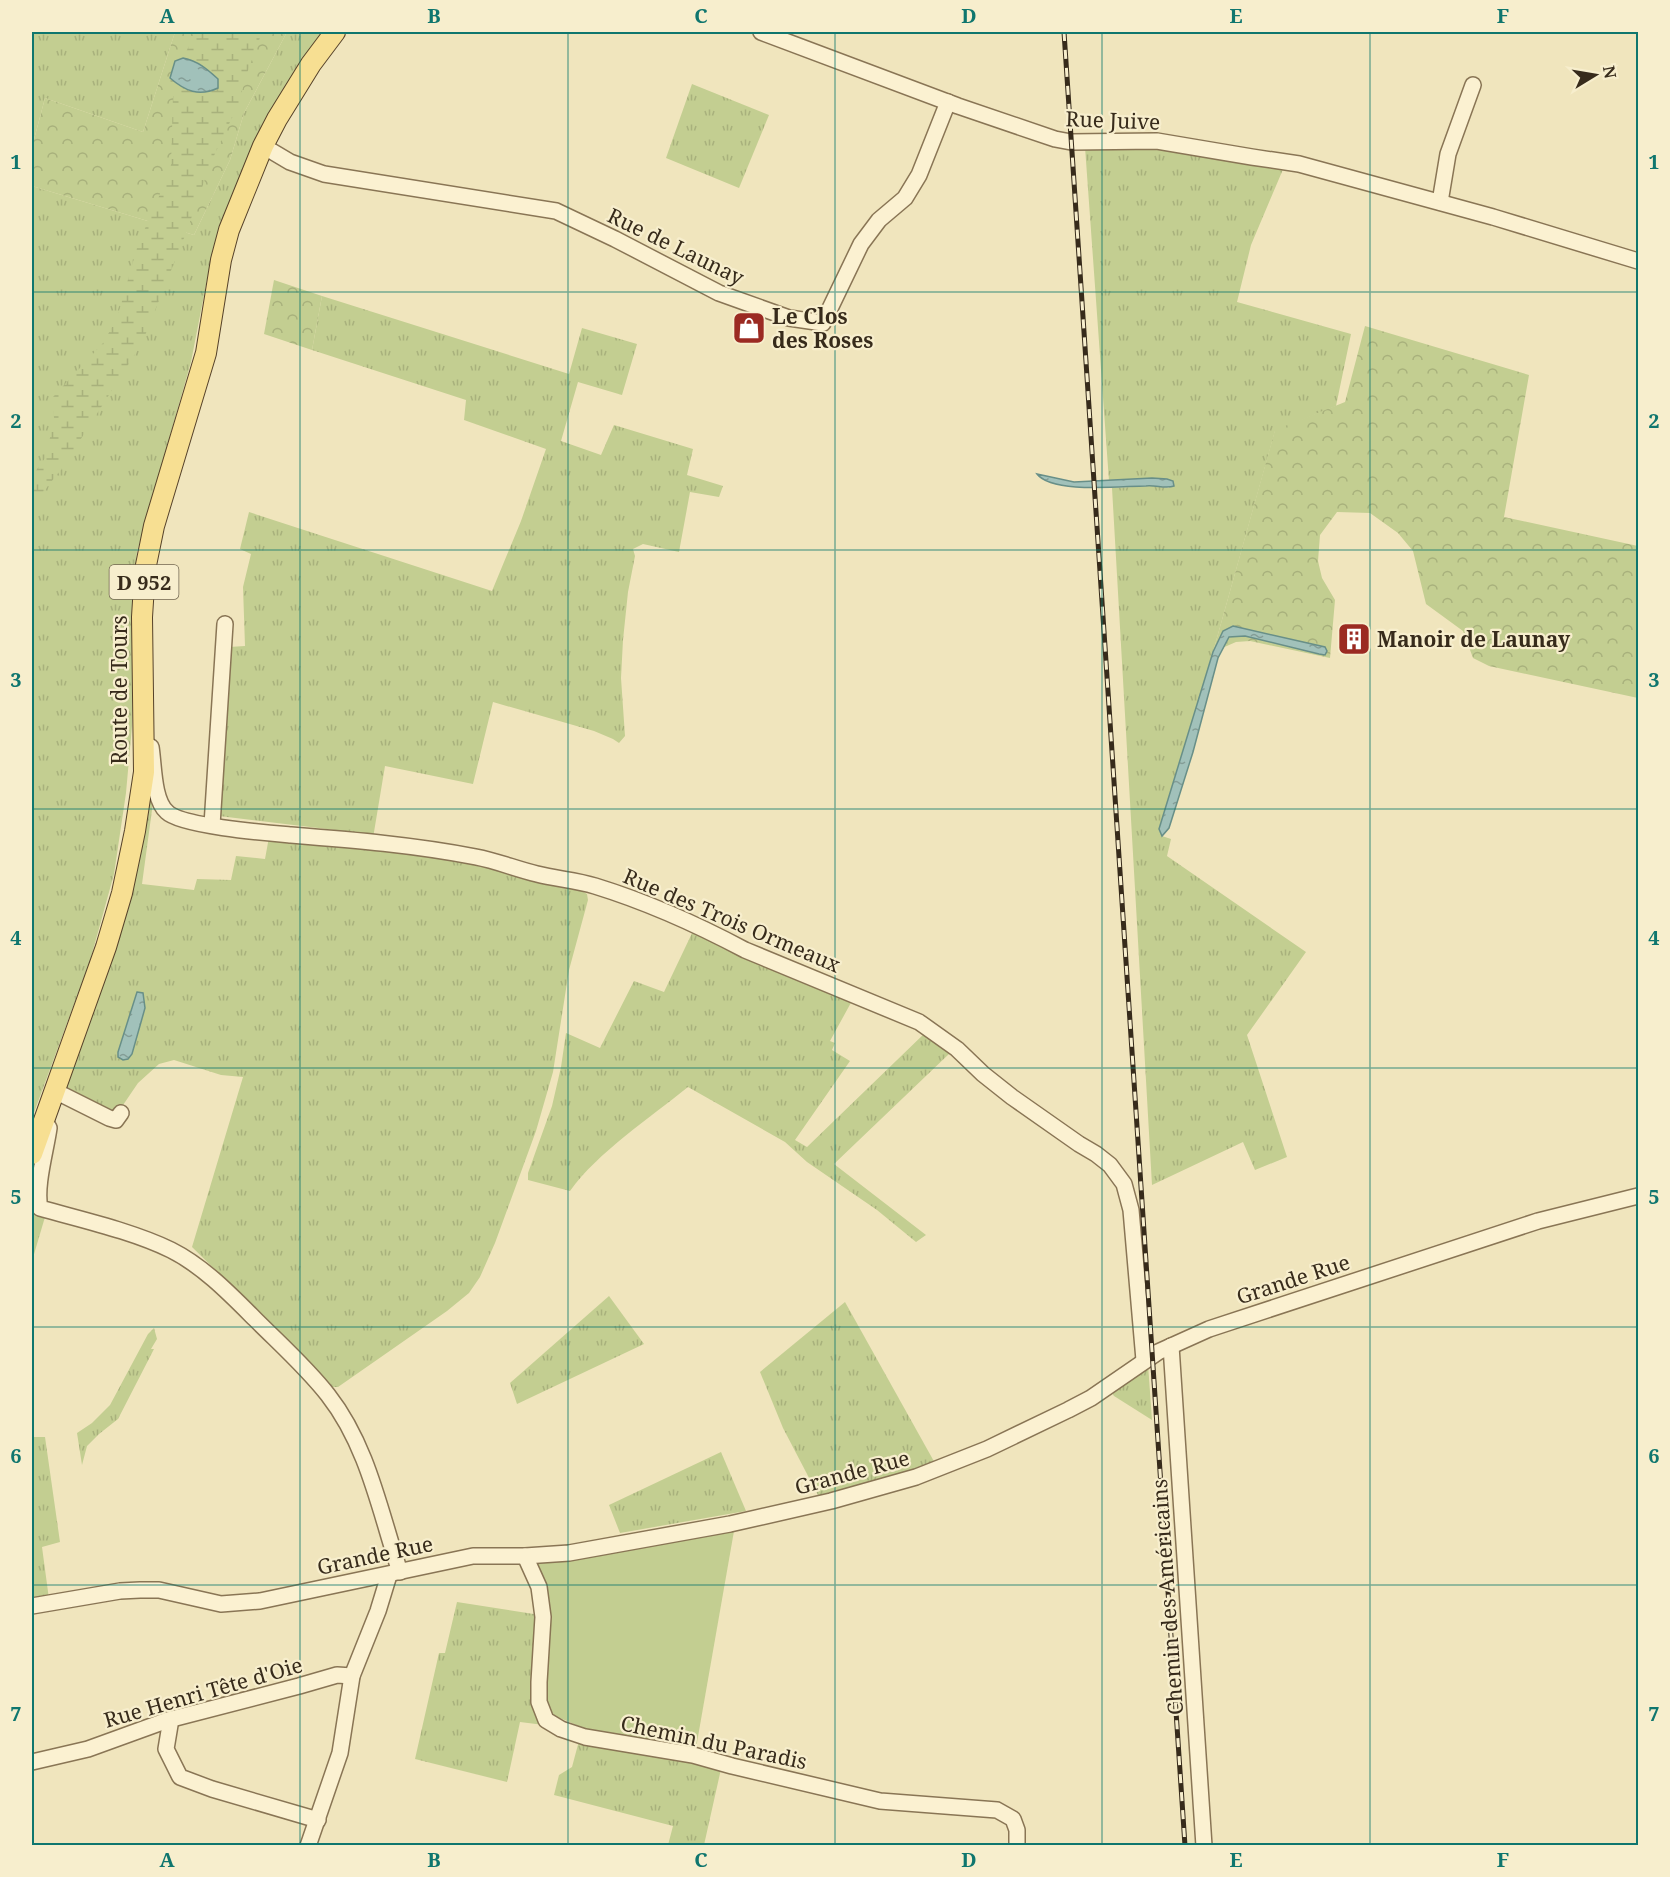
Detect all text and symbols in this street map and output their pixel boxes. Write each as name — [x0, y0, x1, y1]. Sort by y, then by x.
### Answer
text: A — [159, 2, 175, 29]
text: B — [427, 2, 441, 29]
text: C — [694, 2, 708, 29]
text: D — [961, 2, 977, 29]
text: E — [1229, 2, 1243, 29]
text: F — [1497, 2, 1509, 29]
north arrow — [1565, 45, 1625, 105]
text: N — [1598, 64, 1622, 81]
street label: Rue Juive — [1065, 104, 1161, 136]
text: 1 — [10, 148, 22, 175]
text: 1 — [1648, 148, 1660, 175]
street label: Rue de Launay — [603, 201, 749, 291]
place label: Le Clos des Roses — [772, 302, 873, 354]
shop icon: Le Clos des Roses — [731, 310, 767, 346]
text: 2 — [10, 407, 22, 434]
text: 2 — [1648, 407, 1660, 434]
road number: D 952 — [110, 565, 178, 599]
street label: Route de Tours — [105, 615, 133, 765]
building icon: Manoir de Launay — [1336, 621, 1372, 657]
place label: Manoir de Launay — [1377, 625, 1571, 653]
text: 3 — [10, 666, 22, 693]
text: 3 — [1648, 666, 1660, 693]
street label: Rue des Trois Ormeaux — [619, 862, 846, 979]
text: 4 — [10, 924, 22, 951]
text: 4 — [1648, 924, 1660, 951]
text: 5 — [10, 1183, 22, 1210]
text: 5 — [1648, 1183, 1660, 1210]
street label: Grande Rue — [1233, 1247, 1353, 1311]
text: 6 — [10, 1442, 22, 1469]
text: 6 — [1648, 1442, 1660, 1469]
street label: Grande Rue — [791, 1443, 913, 1501]
street label: Chemin des Américains — [1145, 1478, 1189, 1716]
street label: Grande Rue — [314, 1529, 436, 1581]
street label: Rue Henri Tête d'Oie — [100, 1650, 306, 1734]
text: 7 — [10, 1700, 22, 1727]
text: 7 — [1648, 1700, 1660, 1727]
street label: Chemin du Paradis — [618, 1709, 810, 1775]
text: A — [159, 1846, 175, 1873]
text: B — [427, 1846, 441, 1873]
text: C — [694, 1846, 708, 1873]
text: D — [961, 1846, 977, 1873]
text: E — [1229, 1846, 1243, 1873]
text: F — [1497, 1846, 1509, 1873]

